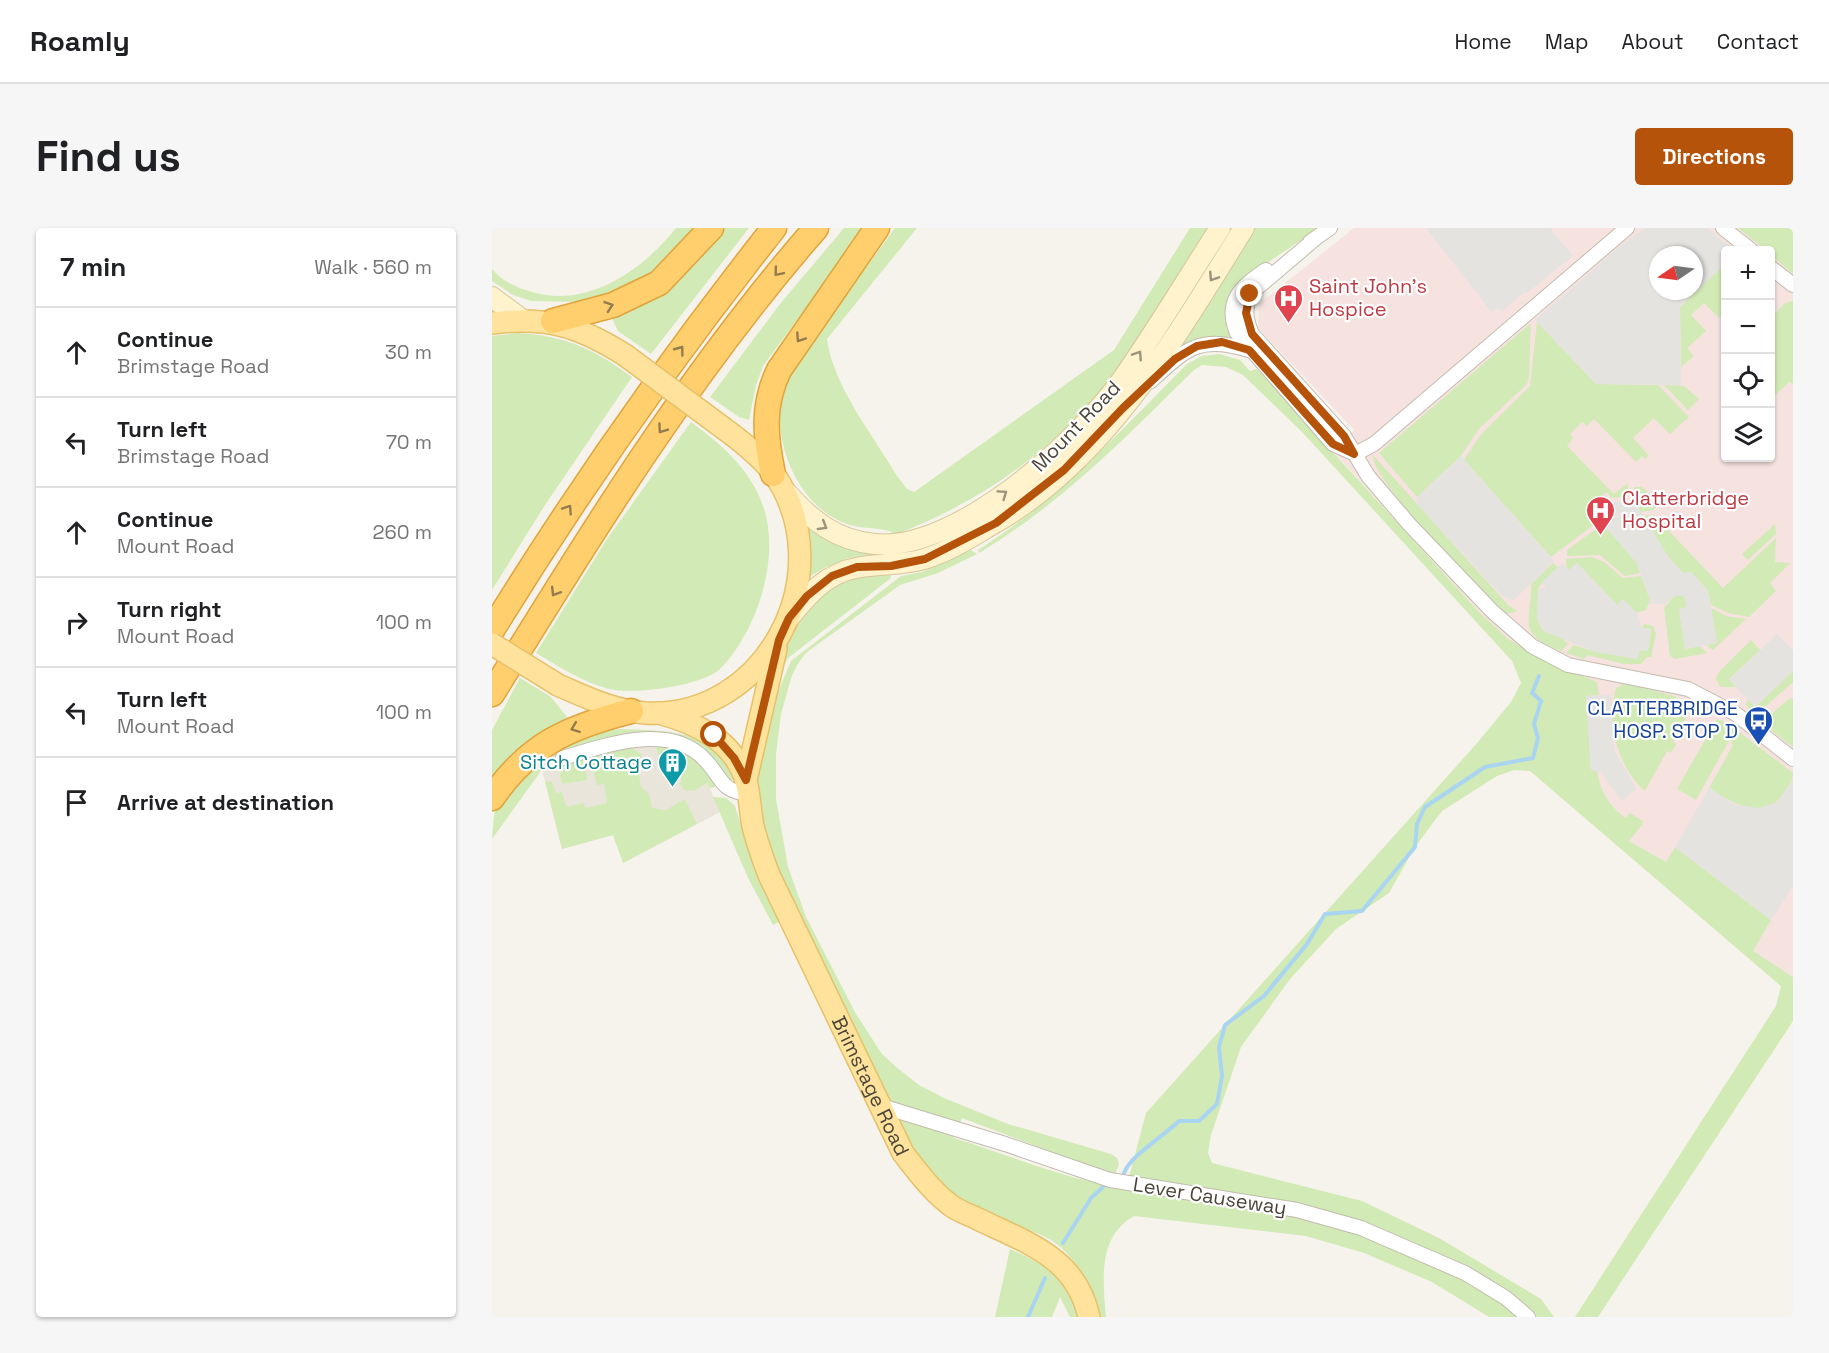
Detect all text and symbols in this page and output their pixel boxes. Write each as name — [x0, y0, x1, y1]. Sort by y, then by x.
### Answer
text: Roamly — [30, 23, 130, 59]
text: Home — [1454, 28, 1512, 55]
text: Map — [1545, 28, 1589, 55]
text: About — [1622, 28, 1684, 55]
text: Contact — [1717, 28, 1799, 55]
button: Directions — [1635, 128, 1793, 185]
text: Find us — [36, 130, 181, 183]
north arrow — [1649, 246, 1703, 300]
map controls — [1721, 246, 1775, 462]
button: + — [1721, 246, 1775, 300]
text: 7 min — [60, 250, 126, 284]
text: Walk · 560 m — [314, 254, 432, 280]
one-way arrow — [774, 265, 785, 276]
one-way arrow — [1209, 270, 1220, 281]
place label: Saint John's Hospice — [1309, 273, 1427, 322]
route end — [1236, 280, 1262, 306]
hospital icon: Saint John's Hospice — [1272, 282, 1304, 324]
button: − — [1721, 300, 1775, 354]
one-way arrow — [603, 301, 614, 313]
text: Continue — [117, 325, 213, 353]
one-way arrow — [796, 331, 807, 342]
icon: ahead — [60, 336, 93, 369]
text: 30 m — [385, 339, 432, 365]
one-way arrow — [673, 346, 684, 357]
one-way arrow — [1130, 351, 1142, 361]
text: Brimstage Road — [117, 353, 269, 379]
button: locate — [1721, 354, 1775, 408]
street label: Mount Road — [1026, 375, 1126, 477]
button: layers — [1721, 408, 1775, 462]
text: Turn left — [117, 415, 207, 443]
one-way arrow — [658, 422, 669, 433]
icon: left — [60, 426, 93, 459]
text: 70 m — [386, 429, 432, 455]
text: Brimstage Road — [117, 443, 269, 469]
place label: Clatterbridge Hospital — [1622, 485, 1749, 534]
one-way arrow — [996, 490, 1007, 501]
hospital icon: Clatterbridge Hospital — [1585, 494, 1617, 536]
text: Continue — [117, 505, 213, 533]
one-way arrow — [561, 505, 572, 516]
icon: ahead — [60, 516, 93, 549]
text: 260 m — [373, 519, 432, 545]
one-way arrow — [817, 519, 827, 531]
text: Mount Road — [117, 533, 234, 559]
one-way arrow — [551, 586, 563, 596]
text: Turn right — [117, 595, 222, 623]
icon: right — [60, 606, 93, 639]
text: 100 m — [376, 609, 432, 635]
text: Mount Road — [117, 623, 234, 649]
text: Turn left — [117, 685, 207, 713]
place label: CLATTERBRIDGE HOSP. STOP D — [1587, 695, 1738, 744]
icon: left — [60, 696, 93, 729]
text: 100 m — [376, 699, 432, 725]
bus stop icon: CLATTERBRIDGE HOSP. STOP D — [1743, 704, 1775, 746]
text: Mount Road — [117, 713, 234, 739]
one-way arrow — [570, 721, 581, 733]
route start — [700, 721, 726, 747]
building icon: Sitch Cottage — [657, 746, 689, 788]
place label: Sitch Cottage — [520, 749, 652, 775]
icon: arrive — [60, 786, 93, 819]
text: Arrive at destination — [117, 788, 334, 816]
street label: Brimstage Road — [826, 1012, 915, 1160]
street label: Lever Causeway — [1131, 1171, 1289, 1221]

